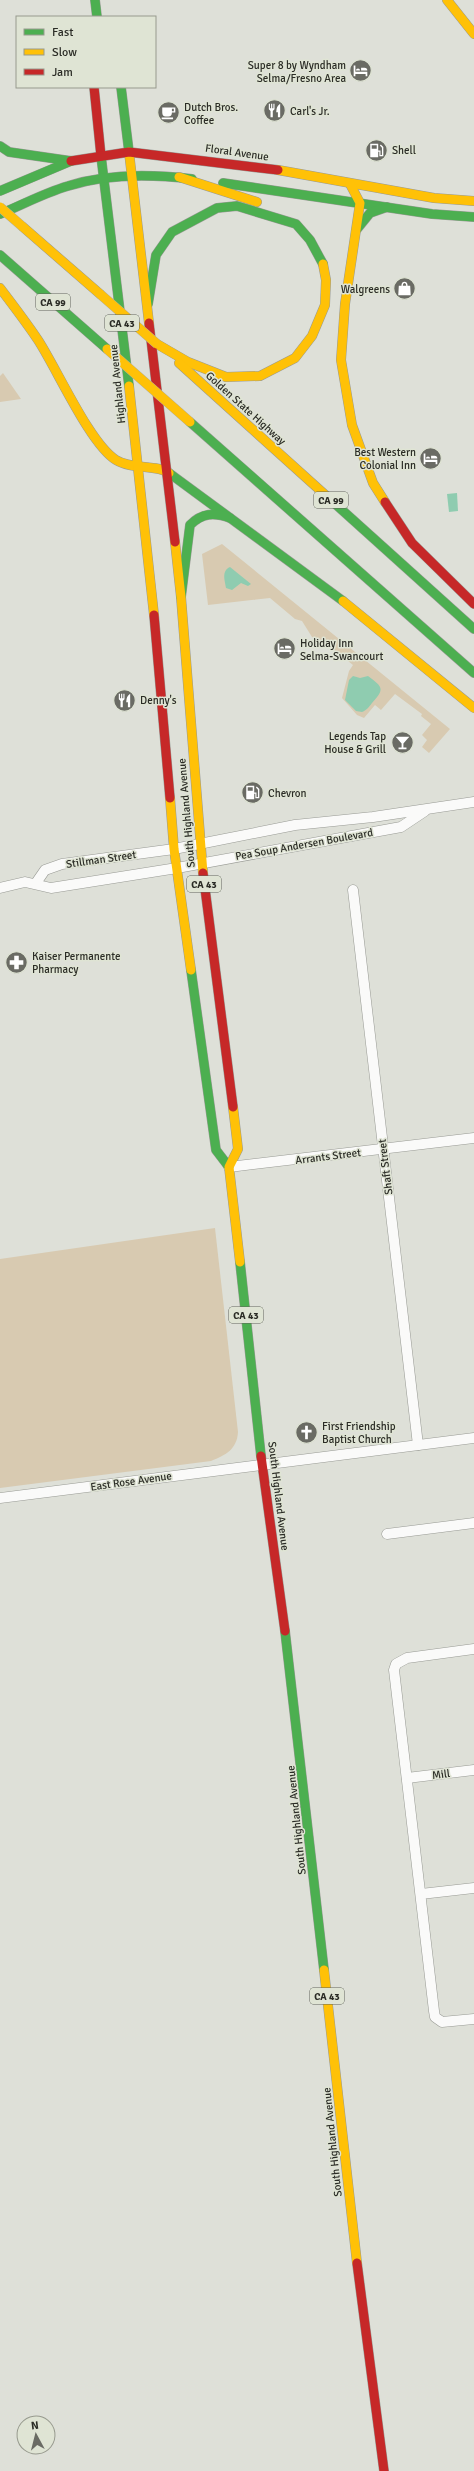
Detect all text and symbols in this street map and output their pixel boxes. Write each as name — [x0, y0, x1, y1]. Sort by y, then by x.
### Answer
legend — [16, 16, 156, 88]
text: Fast — [52, 25, 73, 40]
text: Slow — [52, 45, 77, 60]
hotel icon: Super 8 by Wyndham Selma/Fresno Area — [348, 58, 374, 84]
place label: Super 8 by Wyndham Selma/Fresno Area — [248, 59, 346, 85]
text: Jam — [52, 65, 73, 80]
restaurant icon: Carl's Jr. — [262, 98, 288, 124]
cafe icon: Dutch Bros. Coffee — [156, 100, 182, 126]
place label: Dutch Bros. Coffee — [184, 101, 238, 127]
place label: Carl's Jr. — [290, 105, 330, 118]
fuel station icon: Shell — [364, 137, 390, 163]
street label: Floral Avenue — [204, 142, 270, 163]
place label: Shell — [392, 144, 416, 157]
shop icon: Walgreens — [392, 276, 418, 302]
place label: Walgreens — [341, 283, 390, 296]
road number: CA 99 — [36, 294, 70, 310]
road number: CA 43 — [105, 315, 139, 331]
street label: Highland Avenue — [107, 344, 128, 424]
street label: Golden State Highway — [203, 369, 289, 448]
hotel icon: Best Western Colonial Inn — [418, 445, 444, 471]
place label: Best Western Colonial Inn — [354, 446, 416, 472]
road number: CA 99 — [314, 492, 348, 508]
hotel icon: Holiday Inn Selma-Swancourt — [271, 636, 297, 662]
place label: Holiday Inn Selma-Swancourt — [300, 637, 384, 663]
restaurant icon: Denny's — [111, 687, 137, 713]
place label: Denny's — [140, 694, 177, 707]
bar icon: Legends Tap House & Grill — [389, 729, 415, 755]
place label: Legends Tap House & Grill — [324, 730, 386, 756]
street label: South Highland Avenue — [175, 758, 198, 868]
fuel station icon: Chevron — [239, 780, 265, 806]
place label: Chevron — [268, 787, 307, 800]
street label: Pea Soup Andersen Boulevard — [234, 826, 374, 863]
street label: Stillman Street — [65, 848, 137, 871]
road number: CA 43 — [187, 876, 221, 892]
pharmacy icon: Kaiser Permanente Pharmacy — [3, 949, 29, 975]
place label: Kaiser Permanente Pharmacy — [32, 950, 121, 976]
street label: Shaft Street — [376, 1138, 395, 1195]
street label: Arrants Street — [294, 1146, 362, 1167]
road number: CA 43 — [229, 1307, 263, 1323]
church icon: First Friendship Baptist Church — [293, 1419, 319, 1445]
place label: First Friendship Baptist Church — [322, 1420, 396, 1446]
street label: South Highland Avenue — [265, 1441, 292, 1551]
street label: East Rose Avenue — [89, 1469, 173, 1494]
street label: South Highland Avenue — [284, 1765, 309, 1875]
street label: Mill — [431, 1767, 451, 1782]
road number: CA 43 — [310, 1988, 344, 2004]
street label: South Highland Avenue — [320, 2087, 345, 2197]
north arrow — [16, 2415, 56, 2455]
text: N — [30, 2419, 39, 2432]

